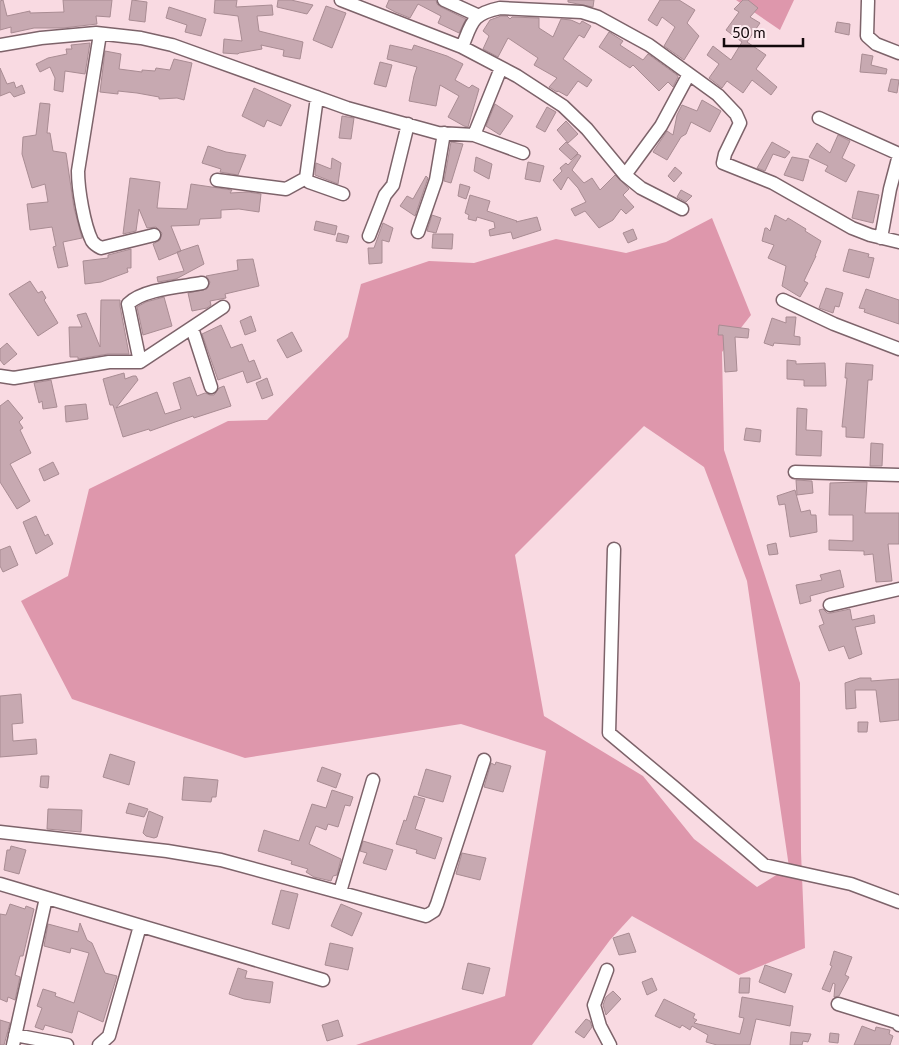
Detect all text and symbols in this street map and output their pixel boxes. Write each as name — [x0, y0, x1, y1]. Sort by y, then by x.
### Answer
scale bar — [724, 15, 803, 47]
text: 50 m — [732, 23, 766, 41]

